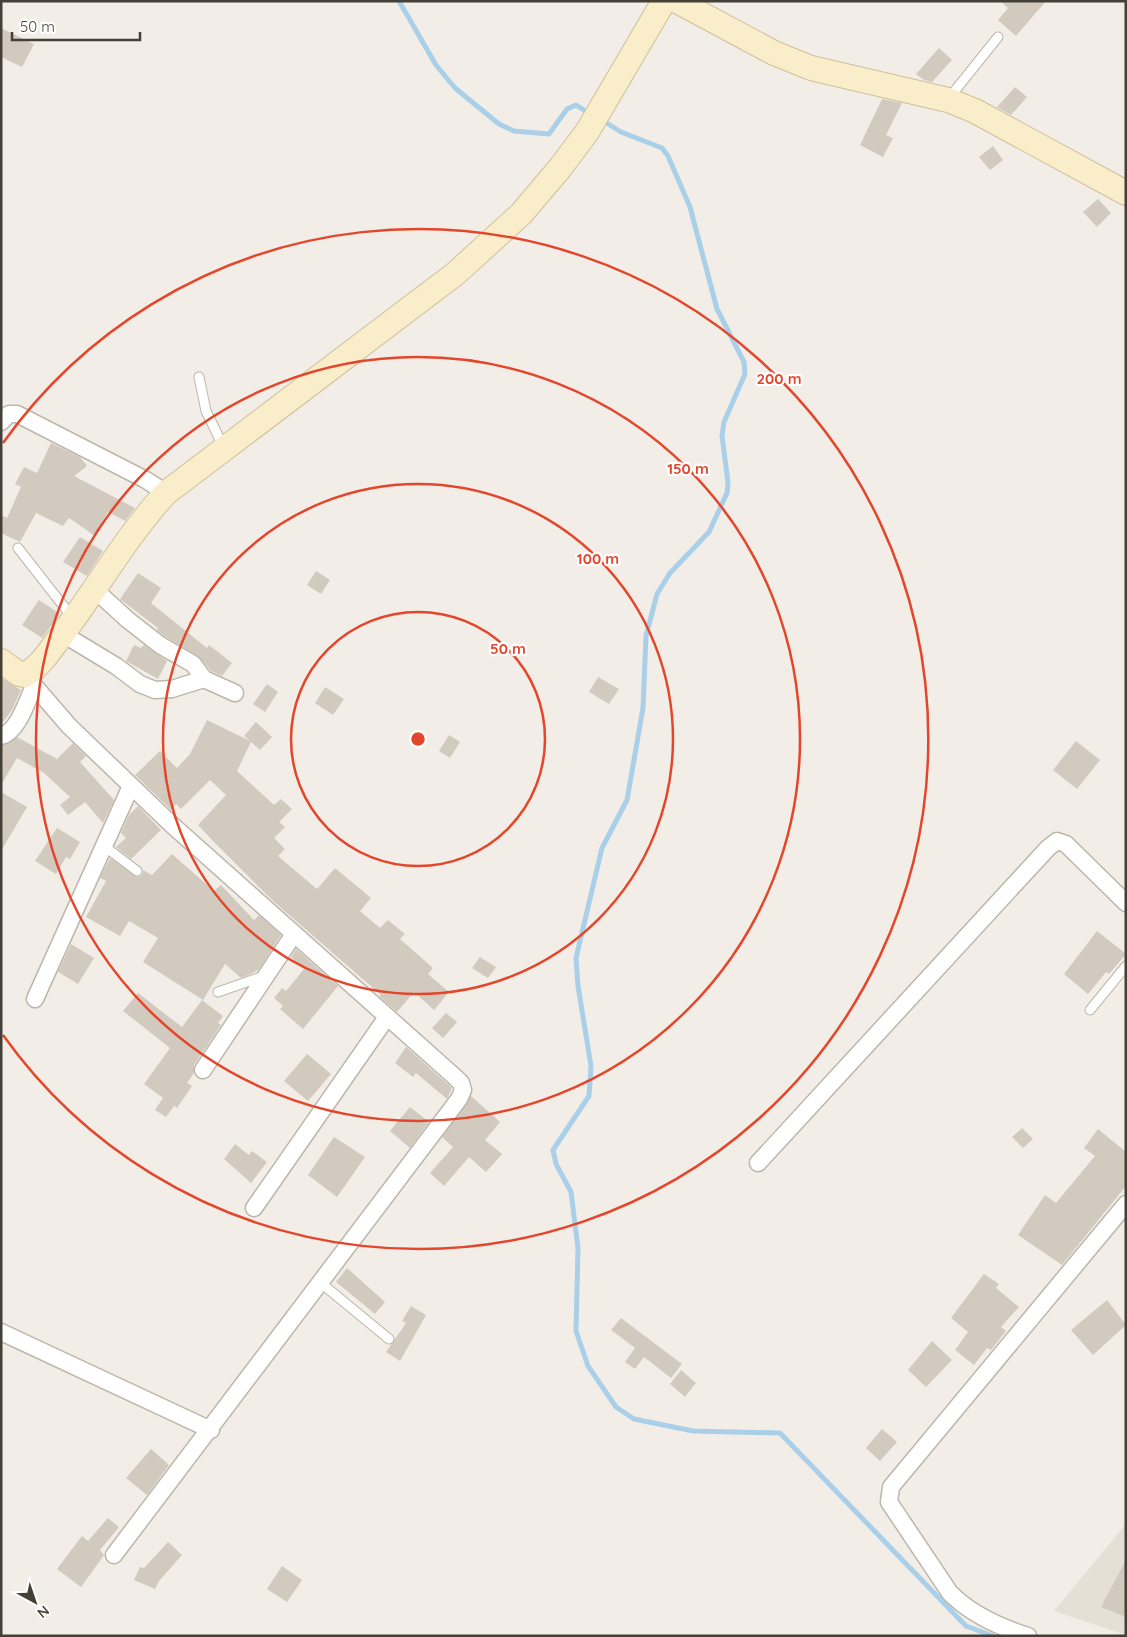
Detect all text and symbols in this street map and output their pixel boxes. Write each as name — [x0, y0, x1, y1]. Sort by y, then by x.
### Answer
scale bar — [12, 10, 140, 42]
text: 50 m — [20, 17, 55, 36]
text: 200 m — [757, 369, 802, 388]
text: 150 m — [667, 459, 709, 478]
text: 100 m — [577, 549, 619, 568]
text: 50 m — [490, 639, 526, 658]
centre of rings — [409, 730, 427, 748]
north arrow — [10, 1577, 60, 1627]
text: N — [34, 1602, 53, 1622]

